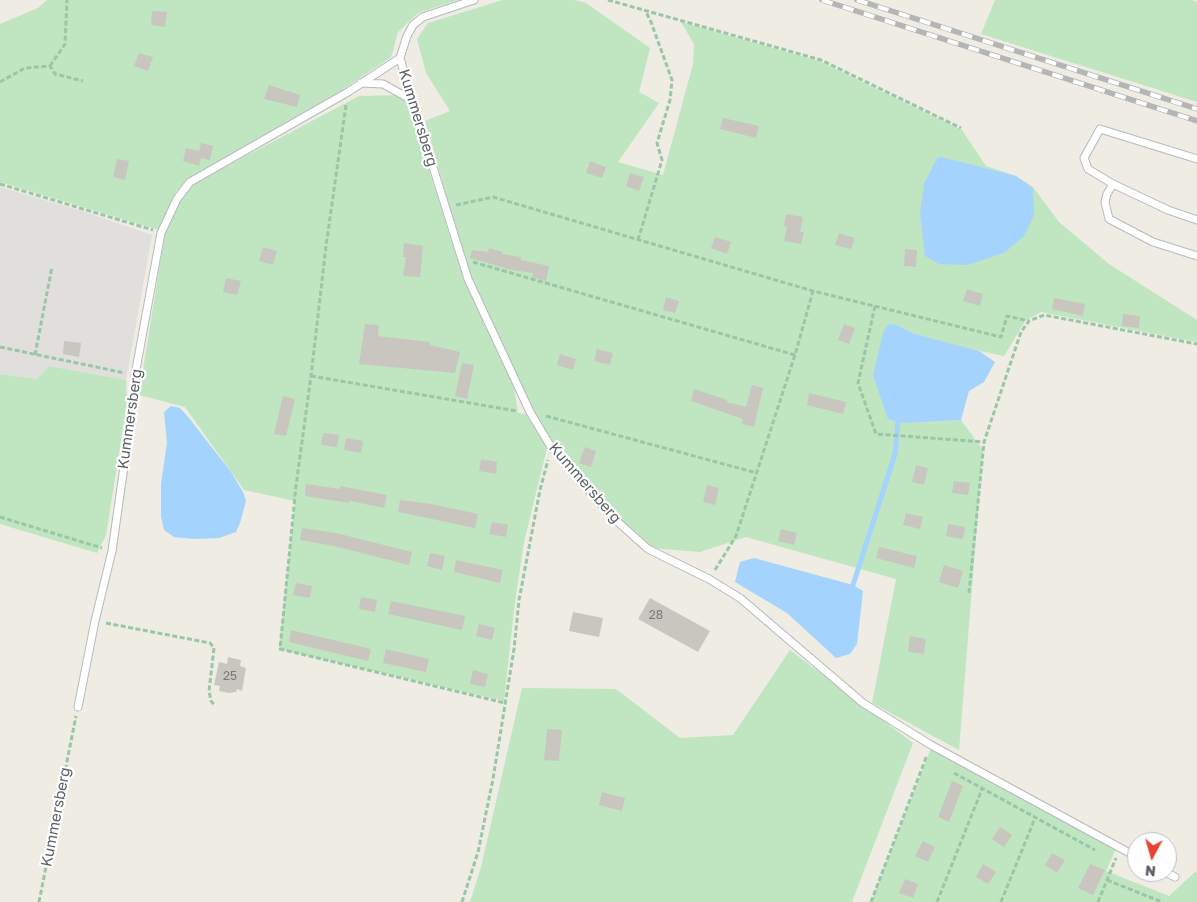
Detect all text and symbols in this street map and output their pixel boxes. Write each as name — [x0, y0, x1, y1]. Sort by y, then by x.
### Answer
street label: Kummersberg — [395, 67, 441, 169]
street label: Kummersberg — [114, 368, 146, 470]
street label: Kummersberg — [545, 439, 625, 527]
house number: 28 — [649, 608, 663, 622]
house number: 25 — [223, 669, 237, 683]
street label: Kummersberg — [38, 766, 74, 868]
north arrow — [1127, 832, 1177, 882]
text: N — [1144, 862, 1157, 880]

